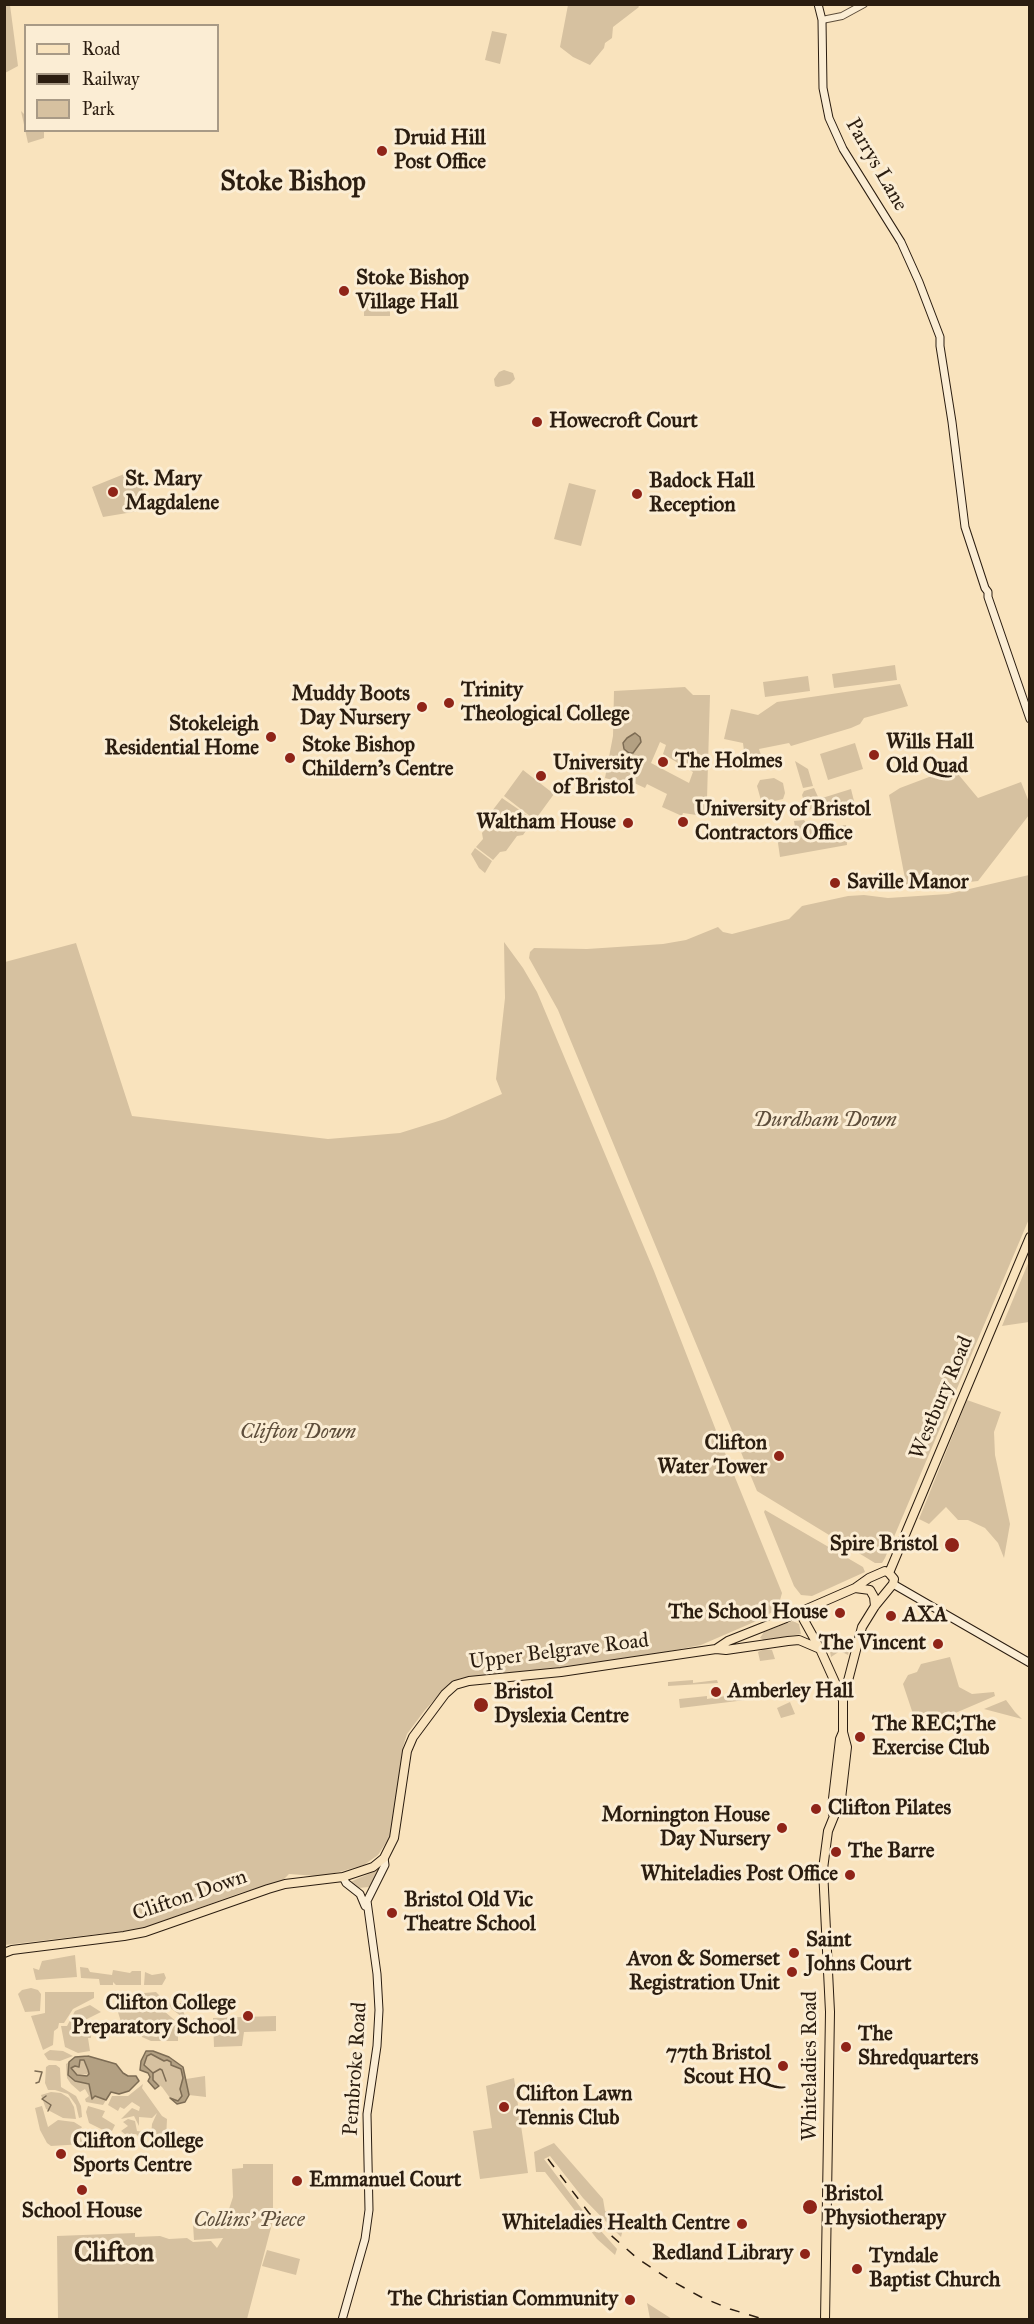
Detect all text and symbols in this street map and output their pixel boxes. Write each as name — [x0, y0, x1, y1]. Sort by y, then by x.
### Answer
legend — [24, 24, 219, 132]
text: Road — [82, 38, 120, 60]
text: Railway — [82, 68, 139, 90]
text: Park — [82, 98, 115, 120]
street label: Parrys Lane — [839, 114, 913, 216]
place label: Druid Hill Post Office — [394, 126, 486, 176]
marker: Druid Hill Post Office — [375, 144, 389, 158]
district label: Stoke Bishop — [220, 167, 366, 199]
place label: Stoke Bishop Village Hall — [356, 266, 469, 316]
marker: Stoke Bishop Village Hall — [337, 284, 351, 298]
place label: Howecroft Court — [549, 409, 698, 435]
marker: Howecroft Court — [530, 415, 544, 429]
place label: St. Mary Magdalene — [125, 467, 219, 517]
place label: Badock Hall Reception — [649, 469, 755, 519]
marker: St. Mary Magdalene — [106, 485, 120, 499]
marker: Badock Hall Reception — [630, 487, 644, 501]
place label: Trinity Theological College — [461, 678, 630, 728]
place label: Muddy Boots Day Nursery — [292, 682, 410, 732]
marker: Trinity Theological College — [442, 696, 456, 710]
marker: Muddy Boots Day Nursery — [415, 700, 429, 714]
place label: Stokeleigh Residential Home — [105, 712, 259, 762]
marker: Stokeleigh Residential Home — [264, 730, 278, 744]
place label: Wills Hall Old Quad — [886, 730, 974, 780]
place label: Stoke Bishop Childern's Centre — [302, 733, 453, 783]
marker: Wills Hall Old Quad — [867, 748, 881, 762]
place label: The Holmes — [675, 749, 782, 775]
marker: Stoke Bishop Childern's Centre — [283, 751, 297, 765]
place label: University of Bristol — [553, 751, 643, 801]
marker: The Holmes — [656, 755, 670, 769]
marker: University of Bristol — [534, 769, 548, 783]
place label: University of Bristol Contractors Office — [695, 797, 871, 847]
place label: Waltham House — [476, 810, 616, 836]
marker: University of Bristol Contractors Office — [676, 815, 690, 829]
marker: Waltham House — [621, 816, 635, 830]
place label: Saville Manor — [847, 870, 969, 896]
marker: Saville Manor — [828, 876, 842, 890]
park label: Durdham Down — [753, 1108, 897, 1134]
street label: Westbury Road — [905, 1333, 979, 1463]
park label: Clifton Down — [240, 1420, 356, 1446]
place label: Clifton Water Tower — [657, 1431, 767, 1481]
marker: Clifton Water Tower — [772, 1449, 786, 1463]
place label: Spire Bristol — [830, 1532, 938, 1558]
marker: Spire Bristol — [943, 1536, 961, 1554]
place label: The School House — [668, 1600, 828, 1626]
place label: AXA — [903, 1603, 948, 1629]
marker: The School House — [833, 1606, 847, 1620]
marker: AXA — [884, 1609, 898, 1623]
street label: Upper Belgrave Road — [468, 1628, 650, 1676]
place label: The Vincent — [819, 1631, 926, 1657]
marker: The Vincent — [931, 1637, 945, 1651]
place label: Amberley Hall — [728, 1679, 853, 1705]
place label: Bristol Dyslexia Centre — [494, 1680, 629, 1730]
marker: Amberley Hall — [709, 1685, 723, 1699]
marker: Bristol Dyslexia Centre — [472, 1696, 490, 1714]
place label: The REC;The Exercise Club — [872, 1712, 996, 1762]
marker: The REC;The Exercise Club — [853, 1730, 867, 1744]
place label: Clifton Pilates — [828, 1796, 951, 1822]
marker: Clifton Pilates — [809, 1802, 823, 1816]
place label: Mornington House Day Nursery — [601, 1803, 770, 1853]
marker: Mornington House Day Nursery — [775, 1821, 789, 1835]
place label: The Barre — [848, 1839, 934, 1865]
marker: The Barre — [829, 1845, 843, 1859]
place label: Whiteladies Post Office — [641, 1862, 838, 1888]
street label: Clifton Down — [130, 1865, 250, 1927]
marker: Whiteladies Post Office — [843, 1868, 857, 1882]
place label: Bristol Old Vic Theatre School — [404, 1888, 536, 1938]
marker: Bristol Old Vic Theatre School — [385, 1906, 399, 1920]
place label: Saint Johns Court — [806, 1928, 911, 1978]
marker: Saint Johns Court — [787, 1946, 801, 1960]
place label: Avon & Somerset Registration Unit — [627, 1947, 780, 1997]
marker: Avon & Somerset Registration Unit — [785, 1965, 799, 1979]
place label: Clifton College Preparatory School — [72, 1991, 236, 2041]
street label: Whiteladies Road — [798, 1991, 824, 2141]
street label: Pembroke Road — [339, 2001, 373, 2137]
marker: Clifton College Preparatory School — [241, 2009, 255, 2023]
place label: The Shredquarters — [858, 2022, 978, 2072]
marker: The Shredquarters — [839, 2040, 853, 2054]
place label: 77th Bristol Scout HQ — [666, 2041, 771, 2091]
marker: 77th Bristol Scout HQ — [776, 2059, 790, 2073]
place label: Clifton Lawn Tennis Club — [516, 2082, 632, 2132]
marker: Clifton Lawn Tennis Club — [497, 2100, 511, 2114]
place label: Clifton College Sports Centre — [73, 2129, 203, 2179]
marker: Clifton College Sports Centre — [54, 2147, 68, 2161]
place label: Emmanuel Court — [309, 2168, 461, 2194]
marker: Emmanuel Court — [290, 2174, 304, 2188]
place label: Bristol Physiotherapy — [824, 2182, 946, 2232]
marker: School House — [75, 2183, 89, 2197]
marker: Bristol Physiotherapy — [801, 2198, 819, 2216]
place label: School House — [22, 2199, 142, 2225]
park label: Collins' Piece — [193, 2208, 305, 2234]
place label: Whiteladies Health Centre — [502, 2211, 730, 2237]
marker: Whiteladies Health Centre — [735, 2217, 749, 2231]
district label: Clifton — [74, 2238, 154, 2270]
place label: Redland Library — [652, 2241, 793, 2267]
place label: Tyndale Baptist Church — [869, 2244, 1000, 2294]
marker: Redland Library — [798, 2247, 812, 2261]
marker: Tyndale Baptist Church — [850, 2262, 864, 2276]
place label: The Christian Community — [388, 2287, 618, 2313]
marker: The Christian Community — [623, 2293, 637, 2307]

